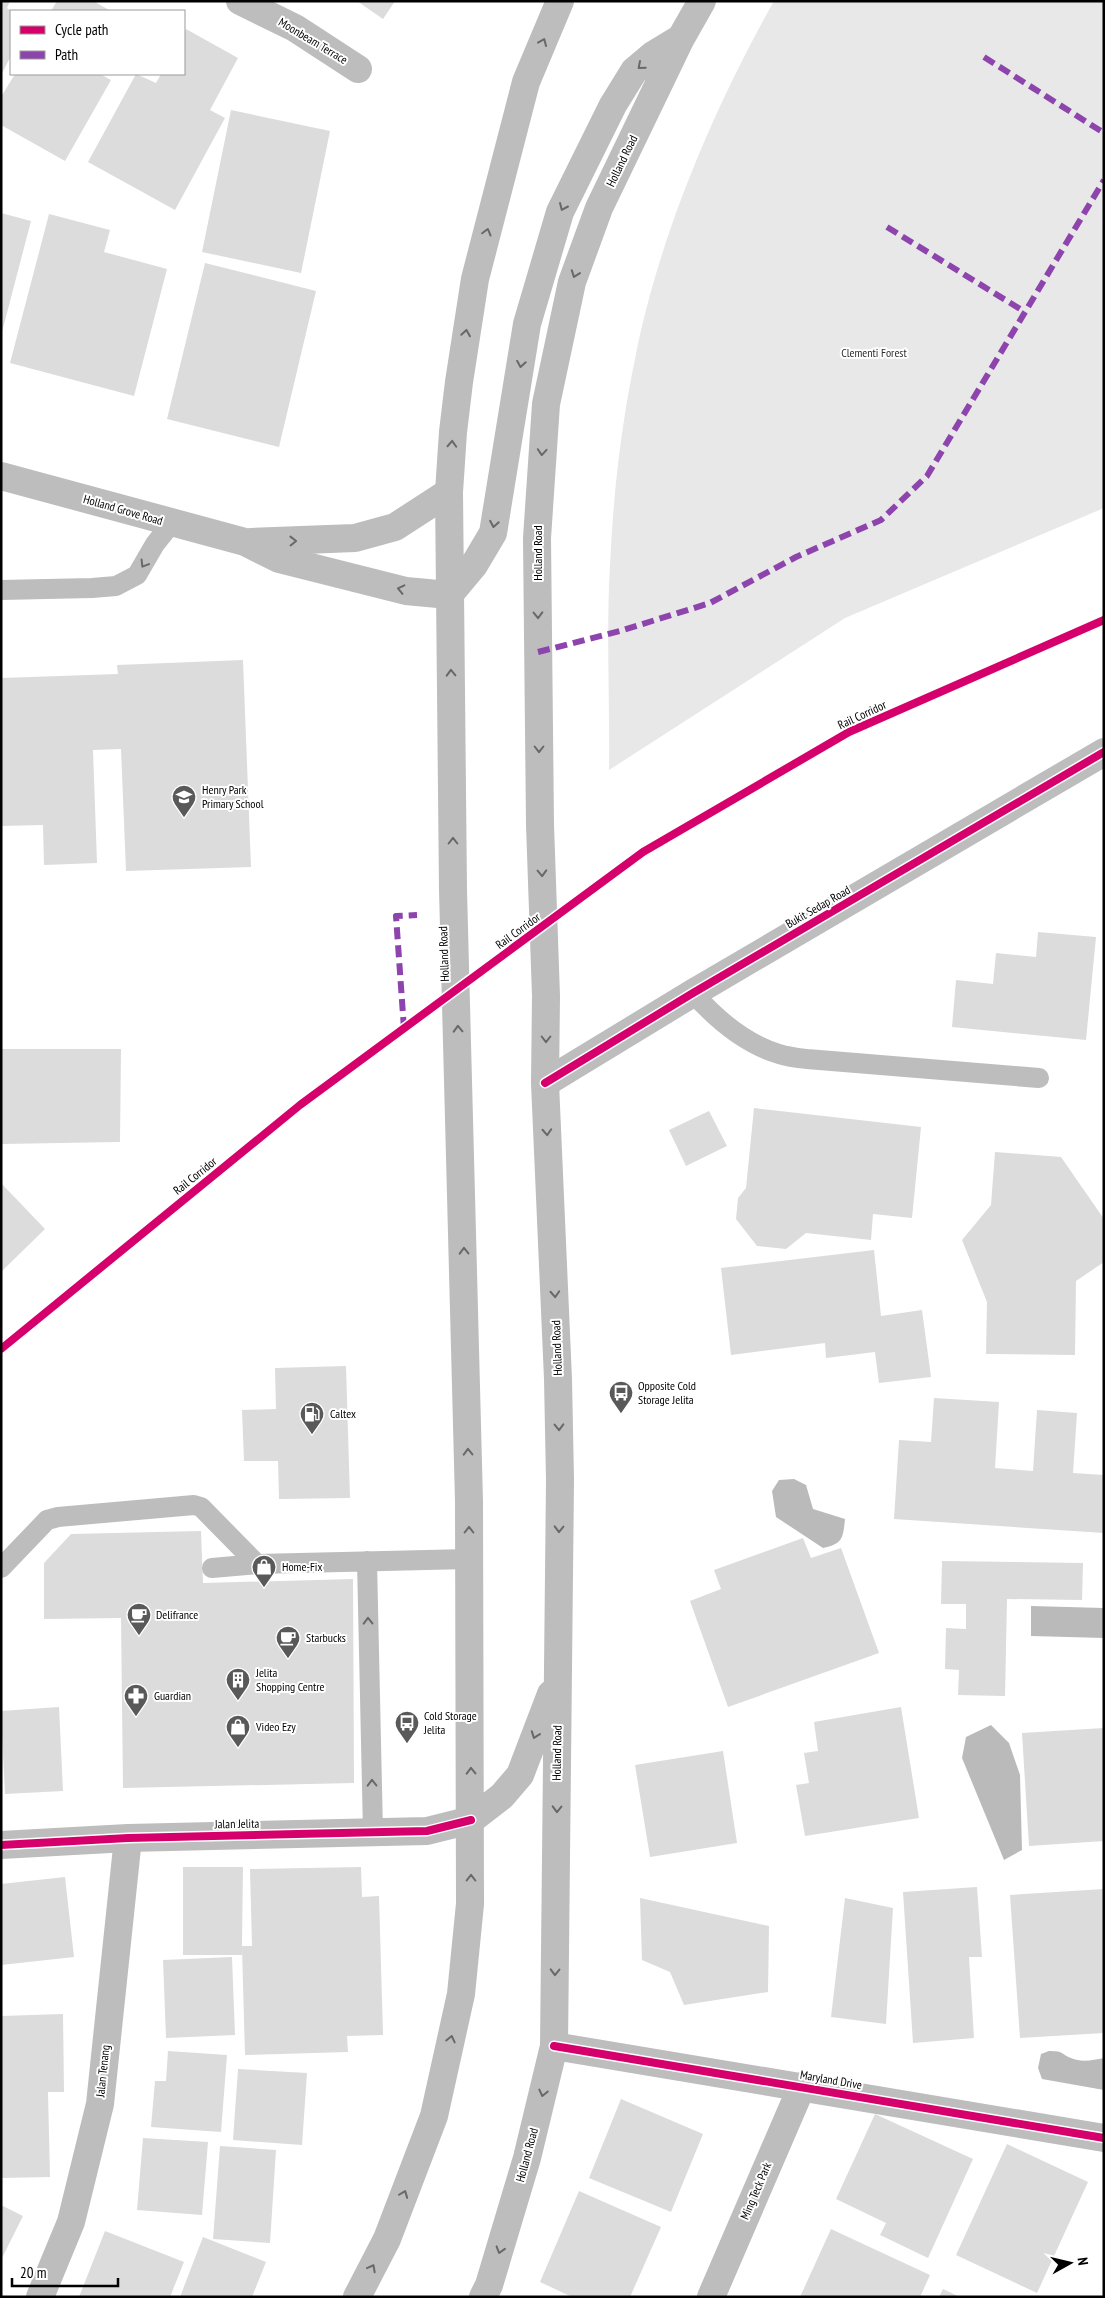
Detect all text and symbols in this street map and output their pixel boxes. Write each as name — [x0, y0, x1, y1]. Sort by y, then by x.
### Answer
legend — [10, 10, 185, 75]
street label: Moonbeam Terrace — [276, 14, 350, 67]
text: Cycle path — [55, 20, 108, 39]
one-way arrow — [537, 38, 548, 47]
text: Path — [55, 45, 78, 64]
one-way arrow — [637, 60, 646, 69]
street label: Holland Road — [603, 133, 640, 189]
one-way arrow — [558, 202, 569, 211]
one-way arrow — [481, 228, 492, 237]
one-way arrow — [571, 269, 581, 278]
one-way arrow — [461, 329, 471, 338]
park label: Clementi Forest — [841, 345, 907, 360]
one-way arrow — [516, 359, 526, 368]
one-way arrow — [447, 439, 458, 447]
one-way arrow — [537, 449, 548, 457]
street label: Holland Grove Road — [82, 491, 165, 528]
one-way arrow — [490, 520, 500, 528]
street label: Holland Road — [530, 525, 545, 581]
one-way arrow — [290, 536, 298, 547]
one-way arrow — [140, 558, 150, 567]
one-way arrow — [396, 584, 405, 595]
one-way arrow — [533, 611, 543, 619]
one-way arrow — [445, 668, 456, 676]
street label: Rail Corridor — [835, 697, 889, 732]
one-way arrow — [534, 746, 544, 753]
place label: Henry Park Primary School — [202, 782, 264, 811]
school or university icon: Henry Park Primary School — [171, 784, 197, 818]
one-way arrow — [448, 837, 458, 845]
one-way arrow — [536, 869, 547, 877]
street label: Bukit Sedap Road — [783, 882, 853, 931]
street label: Rail Corridor — [492, 909, 544, 952]
street label: Holland Road — [435, 926, 452, 982]
one-way arrow — [453, 1025, 463, 1032]
one-way arrow — [541, 1036, 551, 1044]
one-way arrow — [542, 1128, 553, 1136]
street label: Rail Corridor — [170, 1153, 220, 1198]
one-way arrow — [459, 1246, 469, 1254]
one-way arrow — [549, 1290, 560, 1298]
street label: Holland Road — [548, 1320, 565, 1376]
place label: Opposite Cold Storage Jelita — [638, 1378, 696, 1407]
bus stop icon: Opposite Cold Storage Jelita — [608, 1380, 634, 1414]
fuel station icon: Caltex — [299, 1401, 325, 1435]
place label: Caltex — [330, 1406, 356, 1421]
one-way arrow — [554, 1424, 564, 1432]
one-way arrow — [463, 1448, 473, 1456]
one-way arrow — [464, 1526, 474, 1534]
one-way arrow — [554, 1526, 564, 1533]
shop icon: Home-Fix — [251, 1554, 277, 1588]
place label: Home-Fix — [282, 1559, 322, 1574]
cafe icon: Delifrance — [126, 1602, 152, 1636]
place label: Delifrance — [156, 1607, 198, 1622]
one-way arrow — [363, 1617, 374, 1625]
cafe icon: Starbucks — [275, 1625, 301, 1659]
place label: Starbucks — [306, 1630, 346, 1645]
place label: Jelita Shopping Centre — [255, 1665, 325, 1694]
building icon: Jelita Shopping Centre — [225, 1667, 251, 1701]
pharmacy icon: Guardian — [123, 1683, 149, 1717]
place label: Guardian — [154, 1688, 191, 1703]
place label: Cold Storage Jelita — [423, 1708, 477, 1737]
bus stop icon: Cold Storage Jelita — [394, 1710, 420, 1744]
shop icon: Video Ezy — [225, 1714, 251, 1748]
place label: Video Ezy — [255, 1719, 296, 1734]
street label: Holland Road — [549, 1725, 564, 1781]
one-way arrow — [531, 1731, 541, 1739]
one-way arrow — [465, 1767, 476, 1775]
one-way arrow — [367, 1779, 377, 1787]
one-way arrow — [551, 1805, 562, 1813]
street label: Jalan Jelita — [214, 1816, 260, 1831]
one-way arrow — [466, 1873, 476, 1881]
one-way arrow — [550, 1968, 560, 1976]
one-way arrow — [445, 2034, 456, 2043]
street label: Jalan Tenang — [92, 2044, 113, 2099]
street label: Maryland Drive — [799, 2067, 863, 2092]
one-way arrow — [538, 2089, 549, 2098]
street label: Holland Road — [512, 2126, 541, 2184]
street label: Ming Teck Park — [737, 2160, 774, 2222]
one-way arrow — [398, 2190, 408, 2199]
north arrow — [1045, 2238, 1095, 2288]
one-way arrow — [495, 2245, 505, 2253]
scale bar — [12, 2256, 119, 2288]
text: N — [1073, 2256, 1092, 2266]
text: 20 m — [20, 2263, 46, 2282]
one-way arrow — [366, 2264, 376, 2273]

